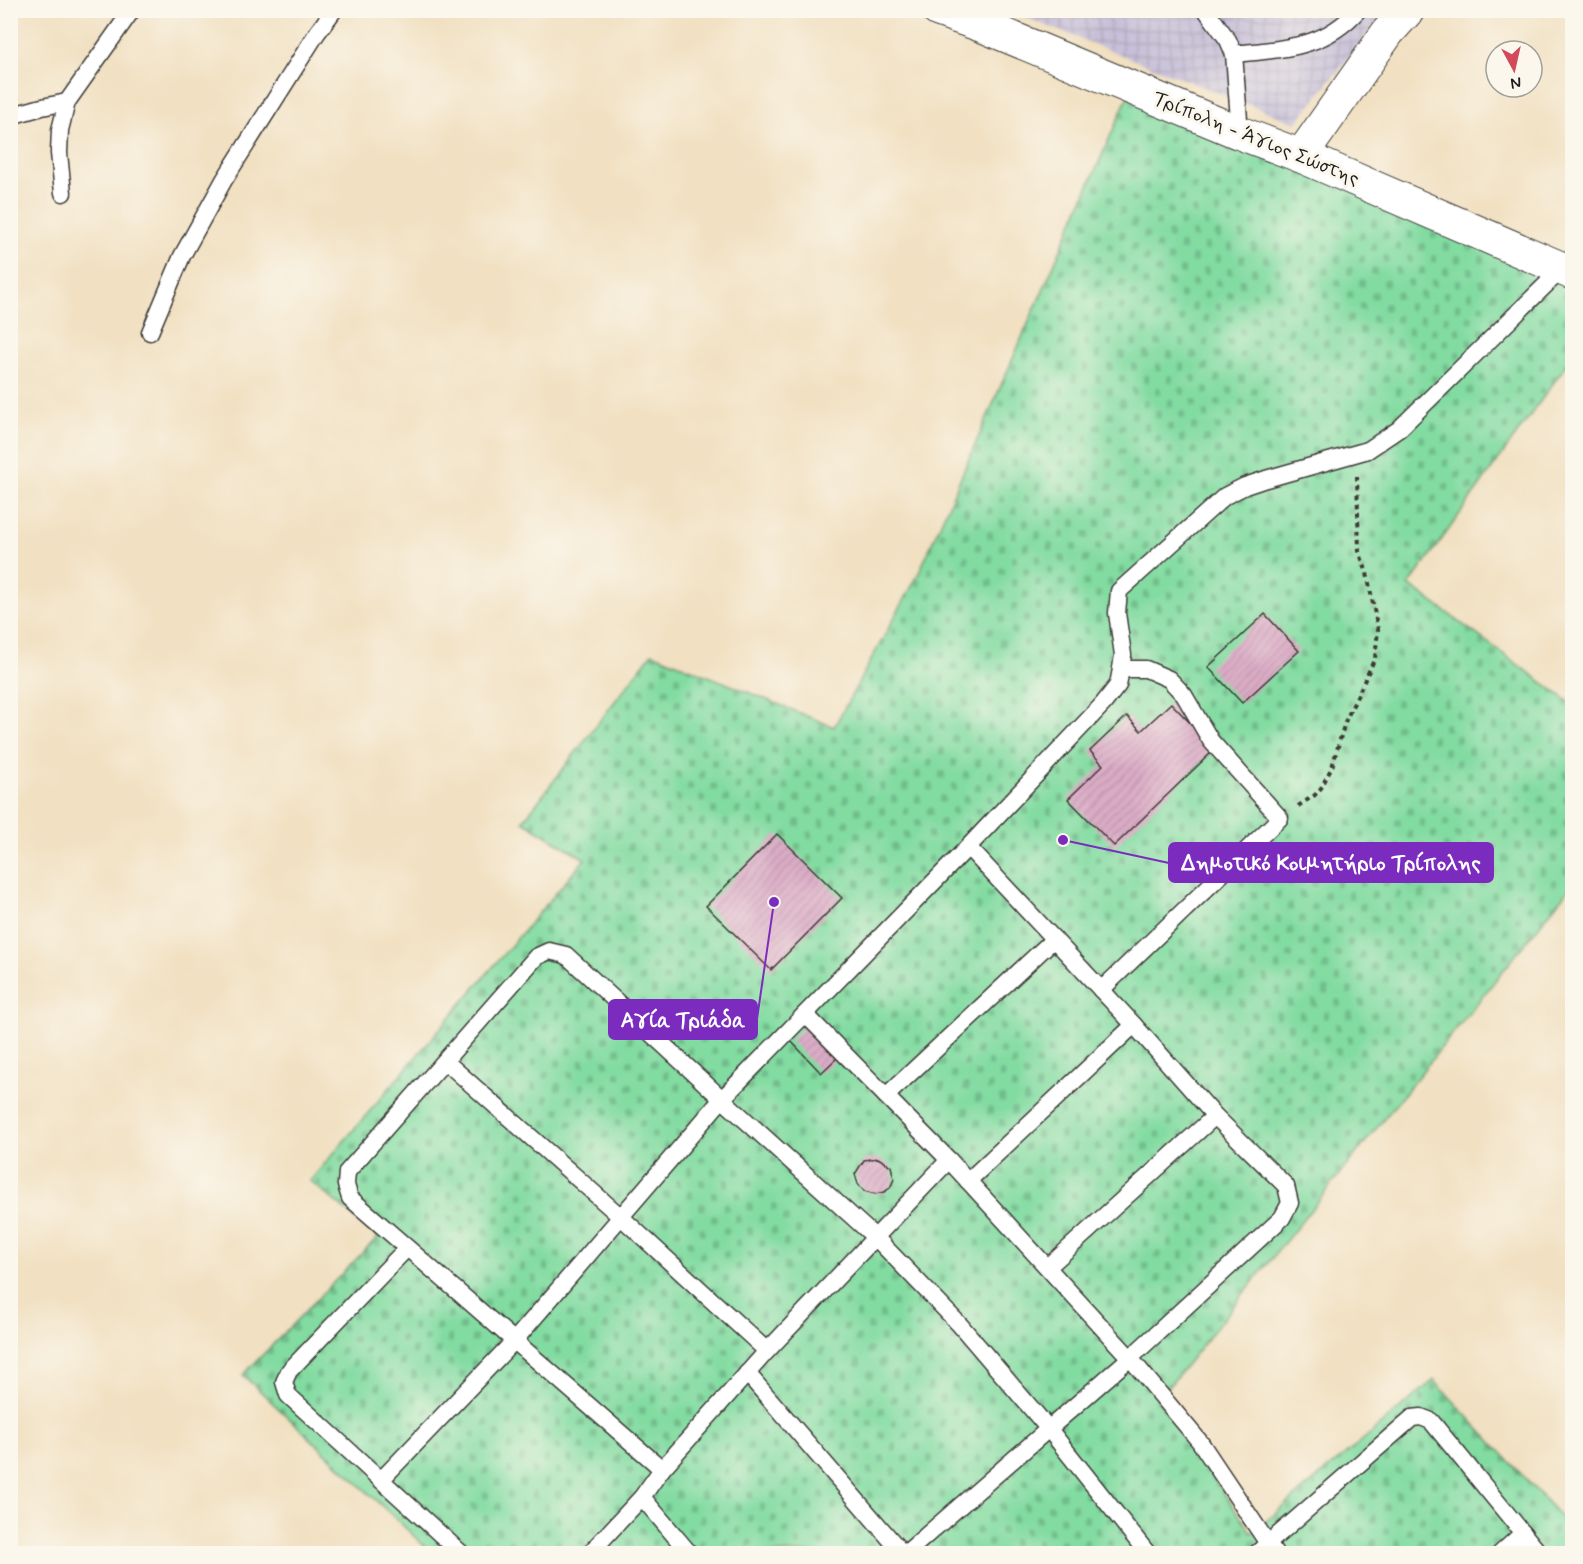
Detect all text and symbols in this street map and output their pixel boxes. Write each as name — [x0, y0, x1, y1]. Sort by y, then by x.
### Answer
north arrow — [1484, 39, 1544, 99]
text: N — [1509, 71, 1523, 94]
street label: Τρίπολη - Άγιος Σώστης — [1149, 85, 1363, 193]
callout: Δημοτικό Κοιμητήριο Τρίπολης — [1169, 843, 1493, 882]
text: Δημοτικό Κοιμητήριο Τρίπολης — [1180, 850, 1481, 878]
callout: Αγία Τριάδα — [609, 1000, 757, 1039]
text: Αγία Τριάδα — [621, 1007, 746, 1035]

